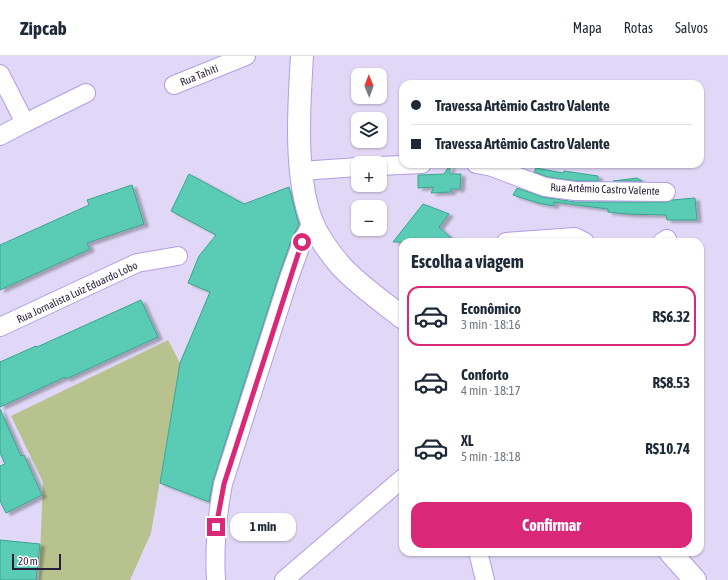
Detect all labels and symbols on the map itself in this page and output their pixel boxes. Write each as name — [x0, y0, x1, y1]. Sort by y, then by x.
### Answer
street label: Rua Tahiti — [178, 62, 220, 88]
north arrow — [351, 68, 387, 104]
street label: Rua Artêmio Castro Valente — [550, 181, 660, 197]
route start — [293, 233, 311, 251]
street label: Rua Jornalista Luiz Eduardo Lobo — [15, 259, 139, 325]
callout: 1 min — [230, 513, 296, 541]
route end — [207, 518, 225, 536]
scale bar — [12, 552, 61, 571]

